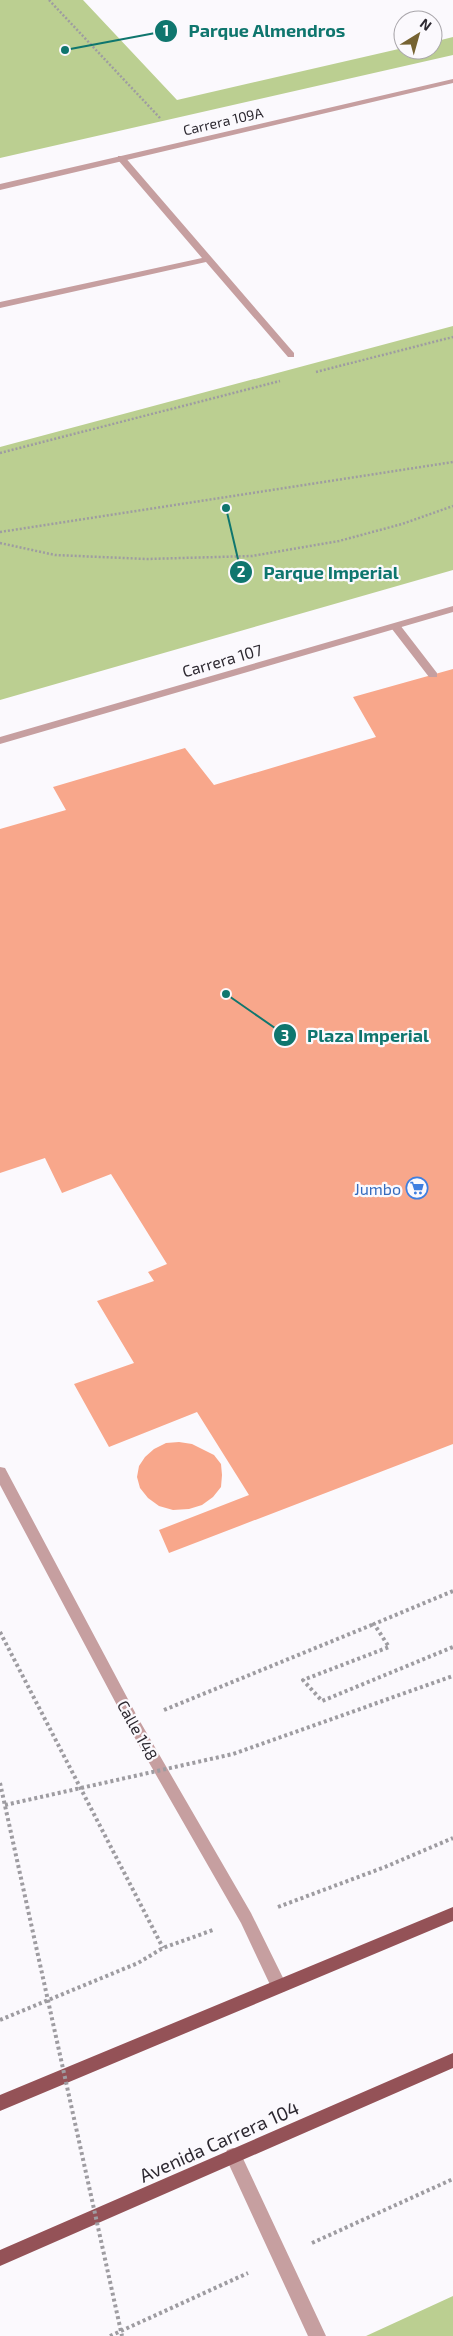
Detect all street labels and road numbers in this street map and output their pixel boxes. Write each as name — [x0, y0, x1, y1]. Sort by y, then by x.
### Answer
street label: Carrera 109A — [181, 103, 265, 138]
street label: Carrera 107 — [180, 640, 264, 680]
street label: Calle 148 — [114, 1697, 162, 1763]
street label: Avenida Carrera 104 — [136, 2095, 302, 2187]

